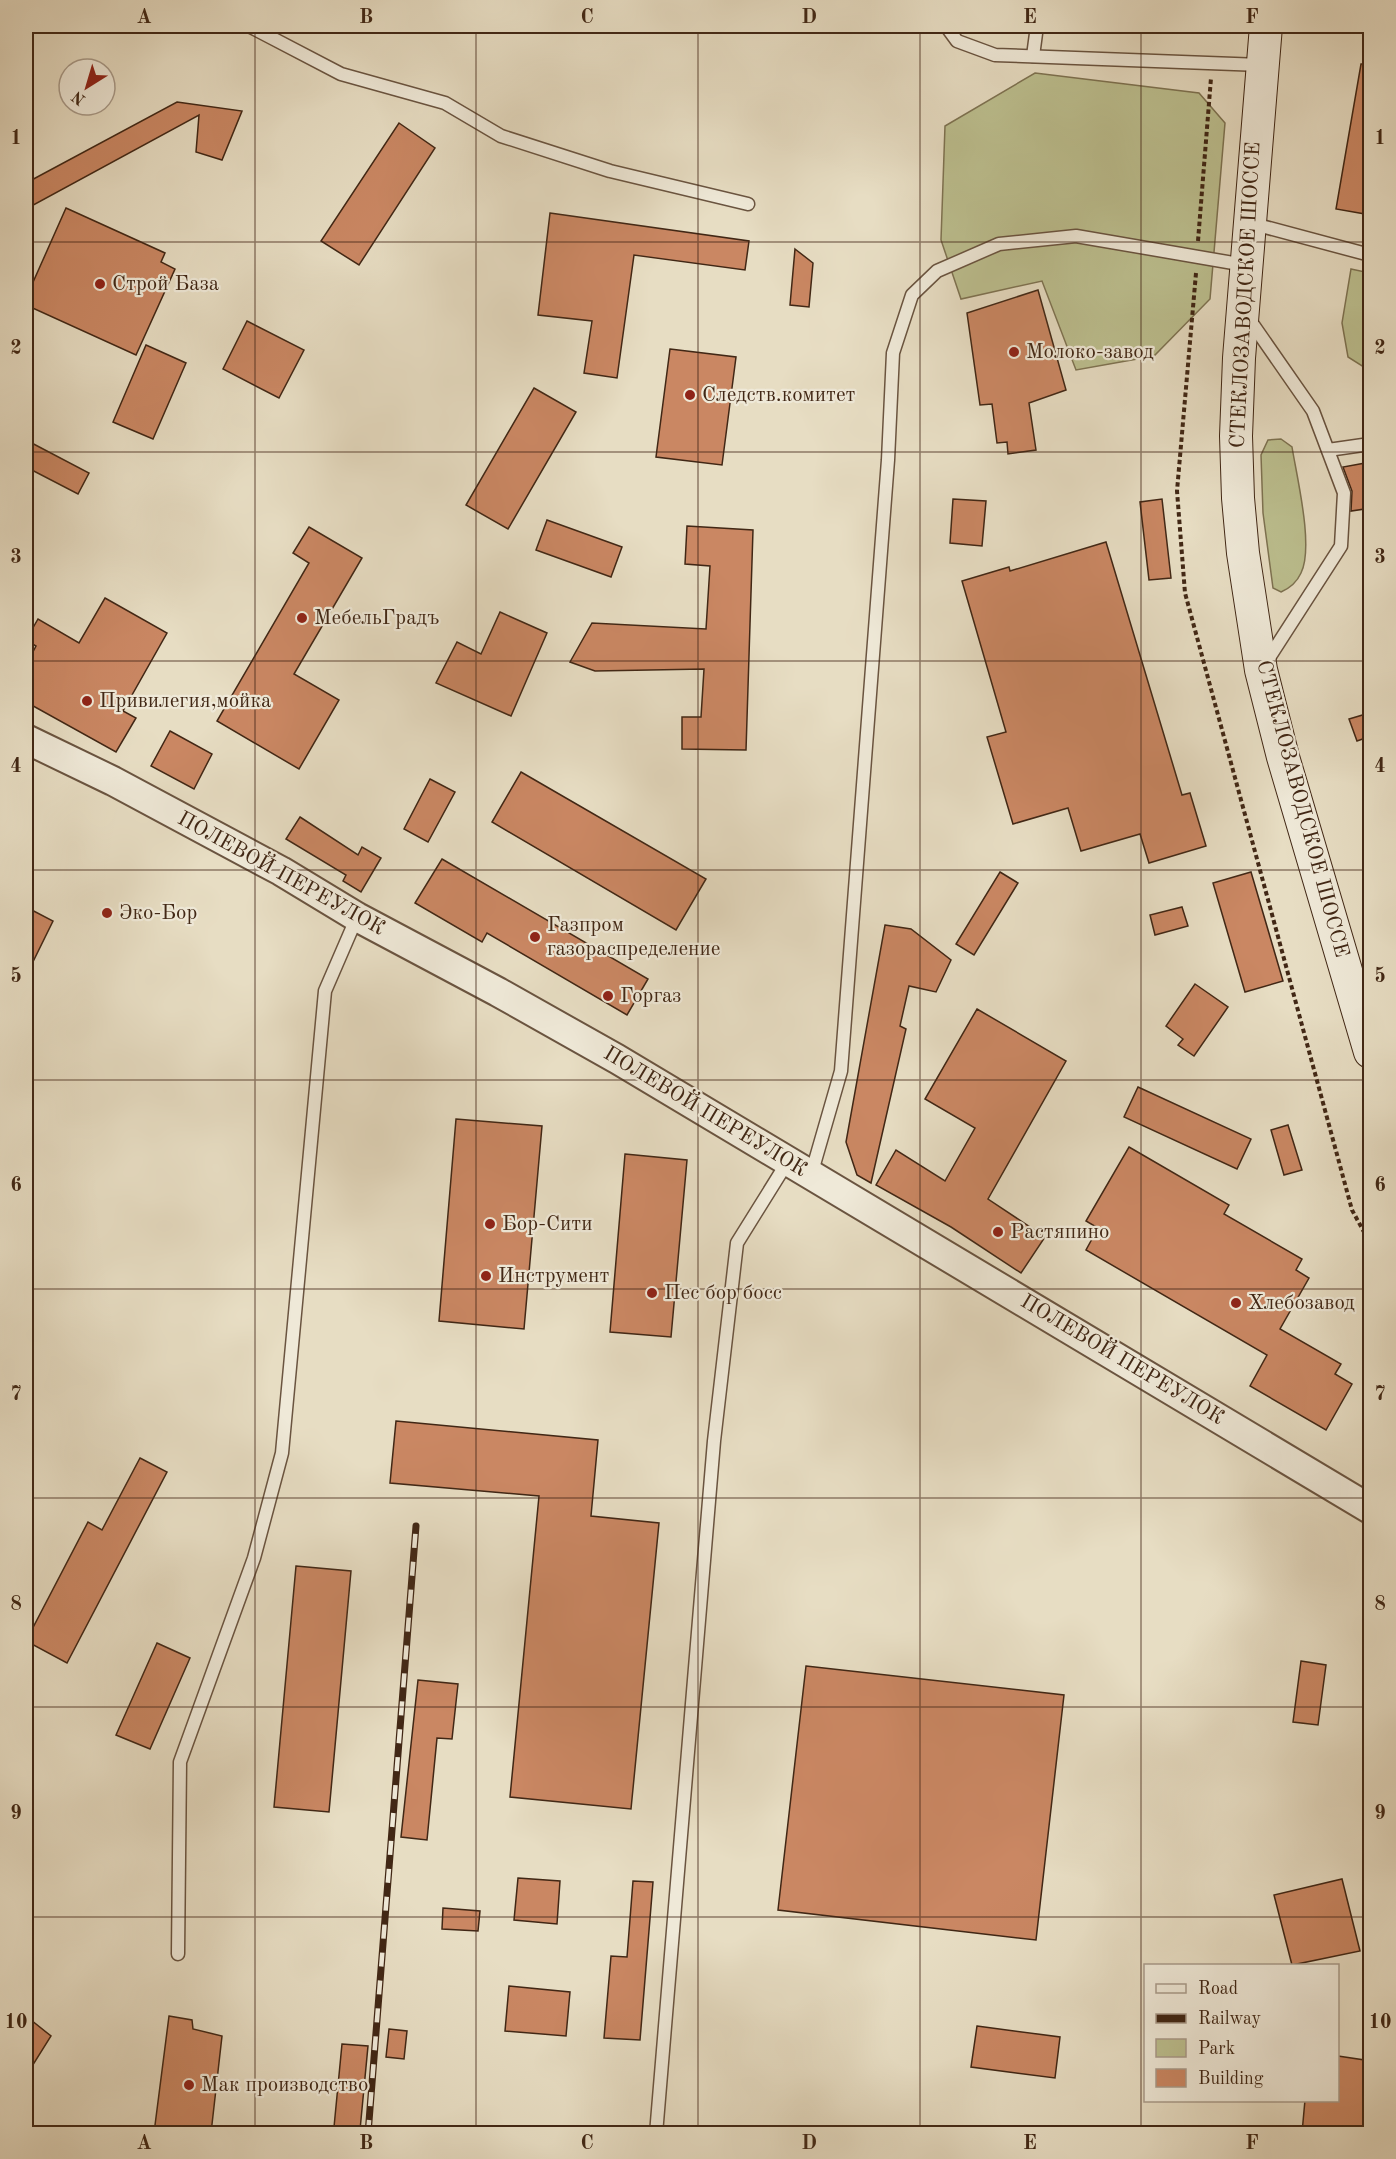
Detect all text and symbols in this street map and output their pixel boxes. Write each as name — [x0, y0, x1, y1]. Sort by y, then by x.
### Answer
text: A — [136, 8, 152, 28]
text: B — [359, 8, 373, 28]
text: C — [580, 8, 594, 28]
text: D — [801, 8, 817, 28]
text: E — [1023, 8, 1037, 28]
text: F — [1245, 8, 1259, 28]
north arrow — [57, 57, 117, 117]
text: N — [69, 87, 89, 107]
text: 1 — [10, 129, 22, 149]
text: 1 — [1374, 129, 1386, 149]
street label: СТЕКЛОЗАВОДСКОЕ ШОССЕ — [1227, 141, 1265, 449]
place label: Строй База — [112, 274, 219, 295]
marker: Строй База — [93, 277, 107, 291]
text: 2 — [10, 339, 22, 359]
text: 2 — [1374, 339, 1386, 359]
place label: Молоко-завод — [1026, 342, 1154, 363]
marker: Молоко-завод — [1007, 345, 1021, 359]
place label: Следств.комитет — [702, 385, 856, 406]
marker: Следств.комитет — [683, 388, 697, 402]
text: 3 — [10, 548, 22, 568]
text: 3 — [1374, 548, 1386, 568]
place label: МебельГрадъ — [314, 608, 439, 629]
marker: МебельГрадъ — [295, 611, 309, 625]
street label: СТЕКЛОЗАВОДСКОЕ ШОССЕ — [1252, 658, 1352, 960]
place label: Привилегия,мойка — [99, 691, 271, 712]
marker: Привилегия,мойка — [80, 694, 94, 708]
text: 4 — [10, 757, 22, 777]
text: 4 — [1374, 757, 1386, 777]
street label: ПОЛЕВОЙ ПЕРЕУЛОК — [174, 804, 391, 940]
place label: Эко-Бор — [119, 903, 197, 924]
marker: Эко-Бор — [100, 906, 114, 920]
place label: Газпром газораспределение — [547, 915, 721, 960]
marker: Газпром газораспределение — [528, 930, 542, 944]
text: 5 — [10, 966, 22, 987]
text: 5 — [1374, 966, 1386, 987]
place label: Горгаз — [620, 986, 681, 1007]
marker: Горгаз — [601, 989, 615, 1003]
street label: ПОЛЕВОЙ ПЕРЕУЛОК — [600, 1039, 813, 1181]
text: 6 — [10, 1176, 22, 1196]
text: 6 — [1374, 1176, 1386, 1196]
place label: Бор-Сити — [502, 1214, 593, 1235]
marker: Бор-Сити — [483, 1217, 497, 1231]
place label: Растяпино — [1010, 1222, 1109, 1243]
marker: Растяпино — [991, 1225, 1005, 1239]
place label: Инструмент — [498, 1266, 610, 1287]
marker: Инструмент — [479, 1269, 493, 1283]
place label: Пес бор босс — [664, 1283, 782, 1304]
marker: Пес бор босс — [645, 1286, 659, 1300]
street label: ПОЛЕВОЙ ПЕРЕУЛОК — [1017, 1287, 1230, 1429]
place label: Хлебозавод — [1248, 1293, 1355, 1314]
marker: Хлебозавод — [1229, 1296, 1243, 1310]
text: 7 — [10, 1385, 22, 1405]
text: 7 — [1374, 1385, 1386, 1405]
text: 8 — [10, 1595, 22, 1615]
text: 8 — [1374, 1595, 1386, 1615]
text: 9 — [10, 1804, 22, 1824]
text: 9 — [1374, 1804, 1386, 1824]
legend — [1144, 1964, 1339, 2102]
text: Road — [1198, 1980, 1238, 1998]
text: Railway — [1198, 2010, 1261, 2028]
text: 10 — [4, 2013, 28, 2033]
text: 10 — [1368, 2013, 1392, 2033]
text: Park — [1198, 2040, 1235, 2058]
text: Building — [1198, 2070, 1264, 2088]
place label: Мак производство — [201, 2075, 368, 2096]
marker: Мак производство — [182, 2078, 196, 2092]
text: A — [136, 2134, 152, 2154]
text: B — [359, 2134, 373, 2154]
text: C — [580, 2134, 594, 2154]
text: D — [801, 2134, 817, 2154]
text: E — [1023, 2134, 1037, 2154]
text: F — [1245, 2134, 1259, 2154]

